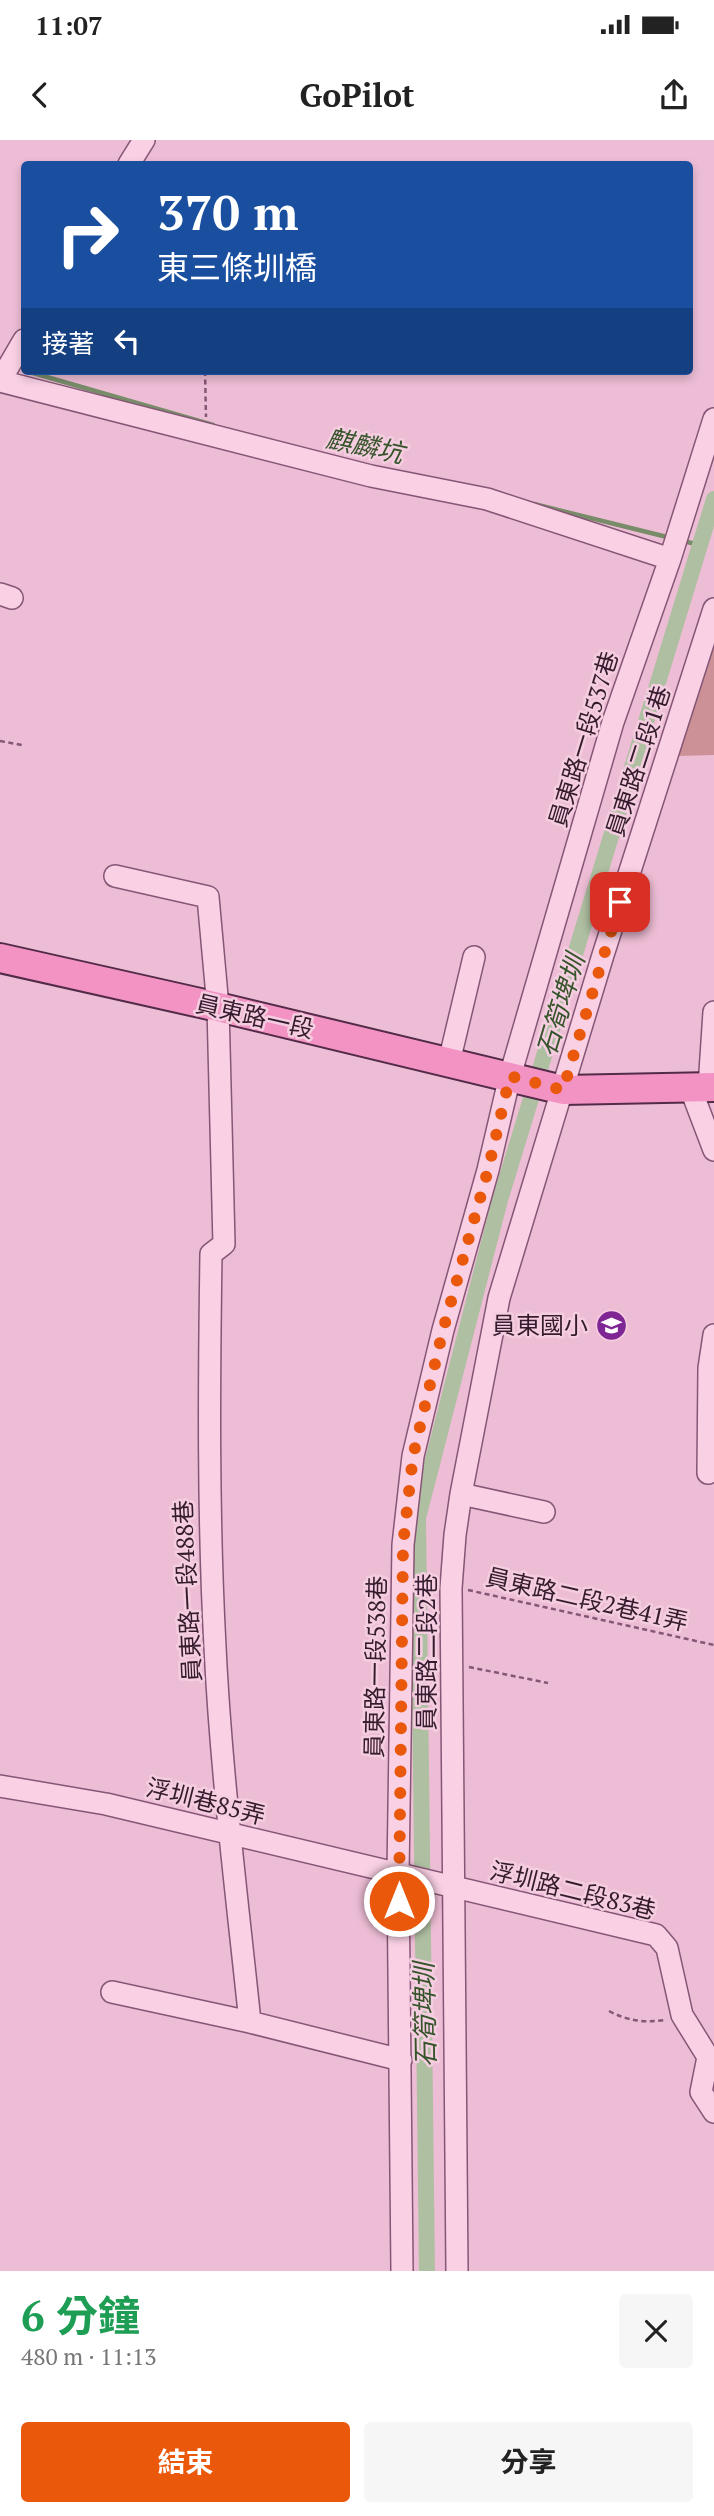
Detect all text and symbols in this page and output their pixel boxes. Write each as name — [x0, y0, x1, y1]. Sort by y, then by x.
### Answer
text: 11:07 — [35, 8, 103, 42]
text: GoPilot — [299, 74, 415, 116]
icon: back — [21, 76, 59, 114]
icon: share — [655, 76, 693, 114]
text: 370 m — [157, 179, 299, 244]
icon: right — [42, 189, 133, 280]
text: 東三條圳橋 — [157, 246, 317, 288]
icon: left — [108, 322, 146, 360]
text: 接著 — [42, 326, 94, 360]
water label: 麒麟坑 — [323, 420, 411, 471]
street label: 員東路一段537巷 — [541, 647, 625, 831]
street label: 員東路二段1巷 — [599, 681, 677, 841]
pin — [590, 872, 650, 932]
icon: arrive — [601, 883, 639, 921]
water label: 石筍埤圳 — [529, 946, 593, 1060]
street label: 員東路一段 — [193, 987, 317, 1045]
school or university icon: 員東國小 — [594, 1308, 628, 1342]
place label: 員東國小 — [492, 1309, 588, 1341]
street label: 員東路一段488巷 — [166, 1499, 208, 1683]
street label: 員東路二段2巷41弄 — [483, 1560, 691, 1638]
street label: 員東路二段2巷 — [410, 1574, 442, 1730]
street label: 員東路一段538巷 — [357, 1576, 393, 1758]
street label: 浮圳巷85弄 — [143, 1771, 269, 1831]
street label: 浮圳路二段83巷 — [487, 1854, 659, 1926]
position arrow — [362, 1864, 436, 1938]
water label: 石筍埤圳 — [406, 1959, 442, 2067]
text: 6 分鐘 — [21, 2287, 140, 2343]
button: close — [619, 2294, 693, 2368]
text: 480 m · 11:13 — [21, 2341, 156, 2372]
button: 結束 — [21, 2422, 350, 2502]
button: 分享 — [364, 2422, 693, 2502]

